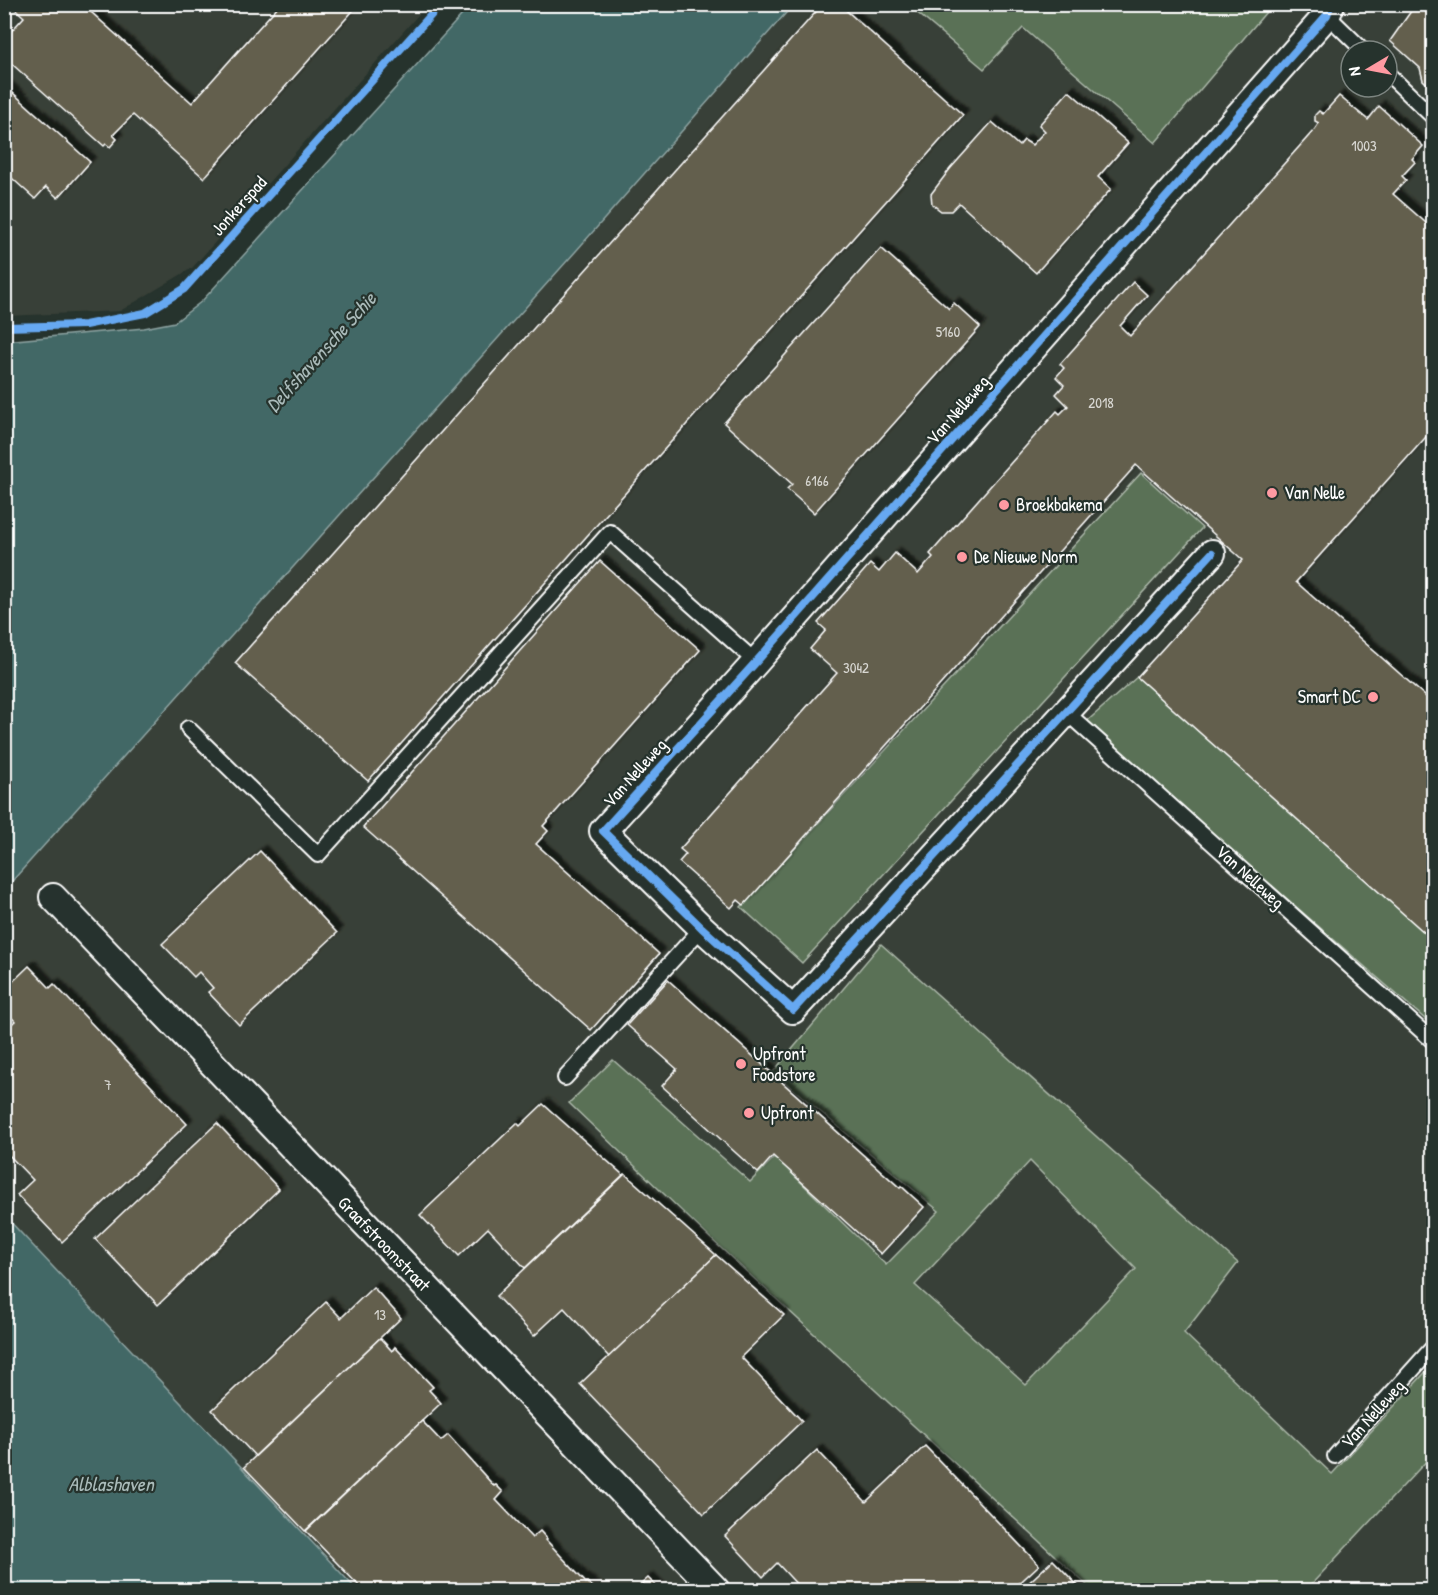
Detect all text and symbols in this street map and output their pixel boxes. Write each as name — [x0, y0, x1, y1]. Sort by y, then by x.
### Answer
north arrow — [1339, 39, 1399, 99]
text: N — [1343, 65, 1366, 78]
house number: 1003 — [1351, 135, 1377, 156]
street label: Jonkerspad — [205, 170, 272, 241]
water label: Delfshavensche Schie — [259, 285, 383, 418]
house number: 5160 — [936, 321, 961, 342]
street label: Van Nelleweg — [920, 370, 995, 450]
house number: 2018 — [1088, 392, 1114, 413]
house number: 6166 — [805, 470, 829, 491]
place label: Van Nelle — [1284, 480, 1345, 505]
marker: Van Nelle — [1265, 486, 1279, 500]
place label: Broekbakema — [1016, 492, 1102, 517]
marker: Broekbakema — [997, 498, 1011, 512]
place label: De Nieuwe Norm — [974, 544, 1077, 569]
marker: De Nieuwe Norm — [955, 550, 969, 564]
house number: 3042 — [843, 657, 869, 678]
place label: Smart DC — [1298, 684, 1361, 709]
marker: Smart DC — [1366, 690, 1380, 704]
street label: Van Nelleweg — [597, 733, 672, 812]
street label: Van Nelleweg — [1211, 839, 1290, 914]
place label: Upfront Foodstore — [752, 1041, 816, 1087]
marker: Upfront Foodstore — [734, 1057, 748, 1071]
house number: 7 — [104, 1074, 112, 1095]
place label: Upfront — [761, 1100, 814, 1125]
marker: Upfront — [742, 1106, 756, 1120]
street label: Graafstroomstraat — [333, 1191, 437, 1297]
house number: 13 — [374, 1304, 386, 1325]
street label: Van Nelleweg — [1335, 1374, 1410, 1453]
water label: Alblashaven — [68, 1470, 156, 1497]

